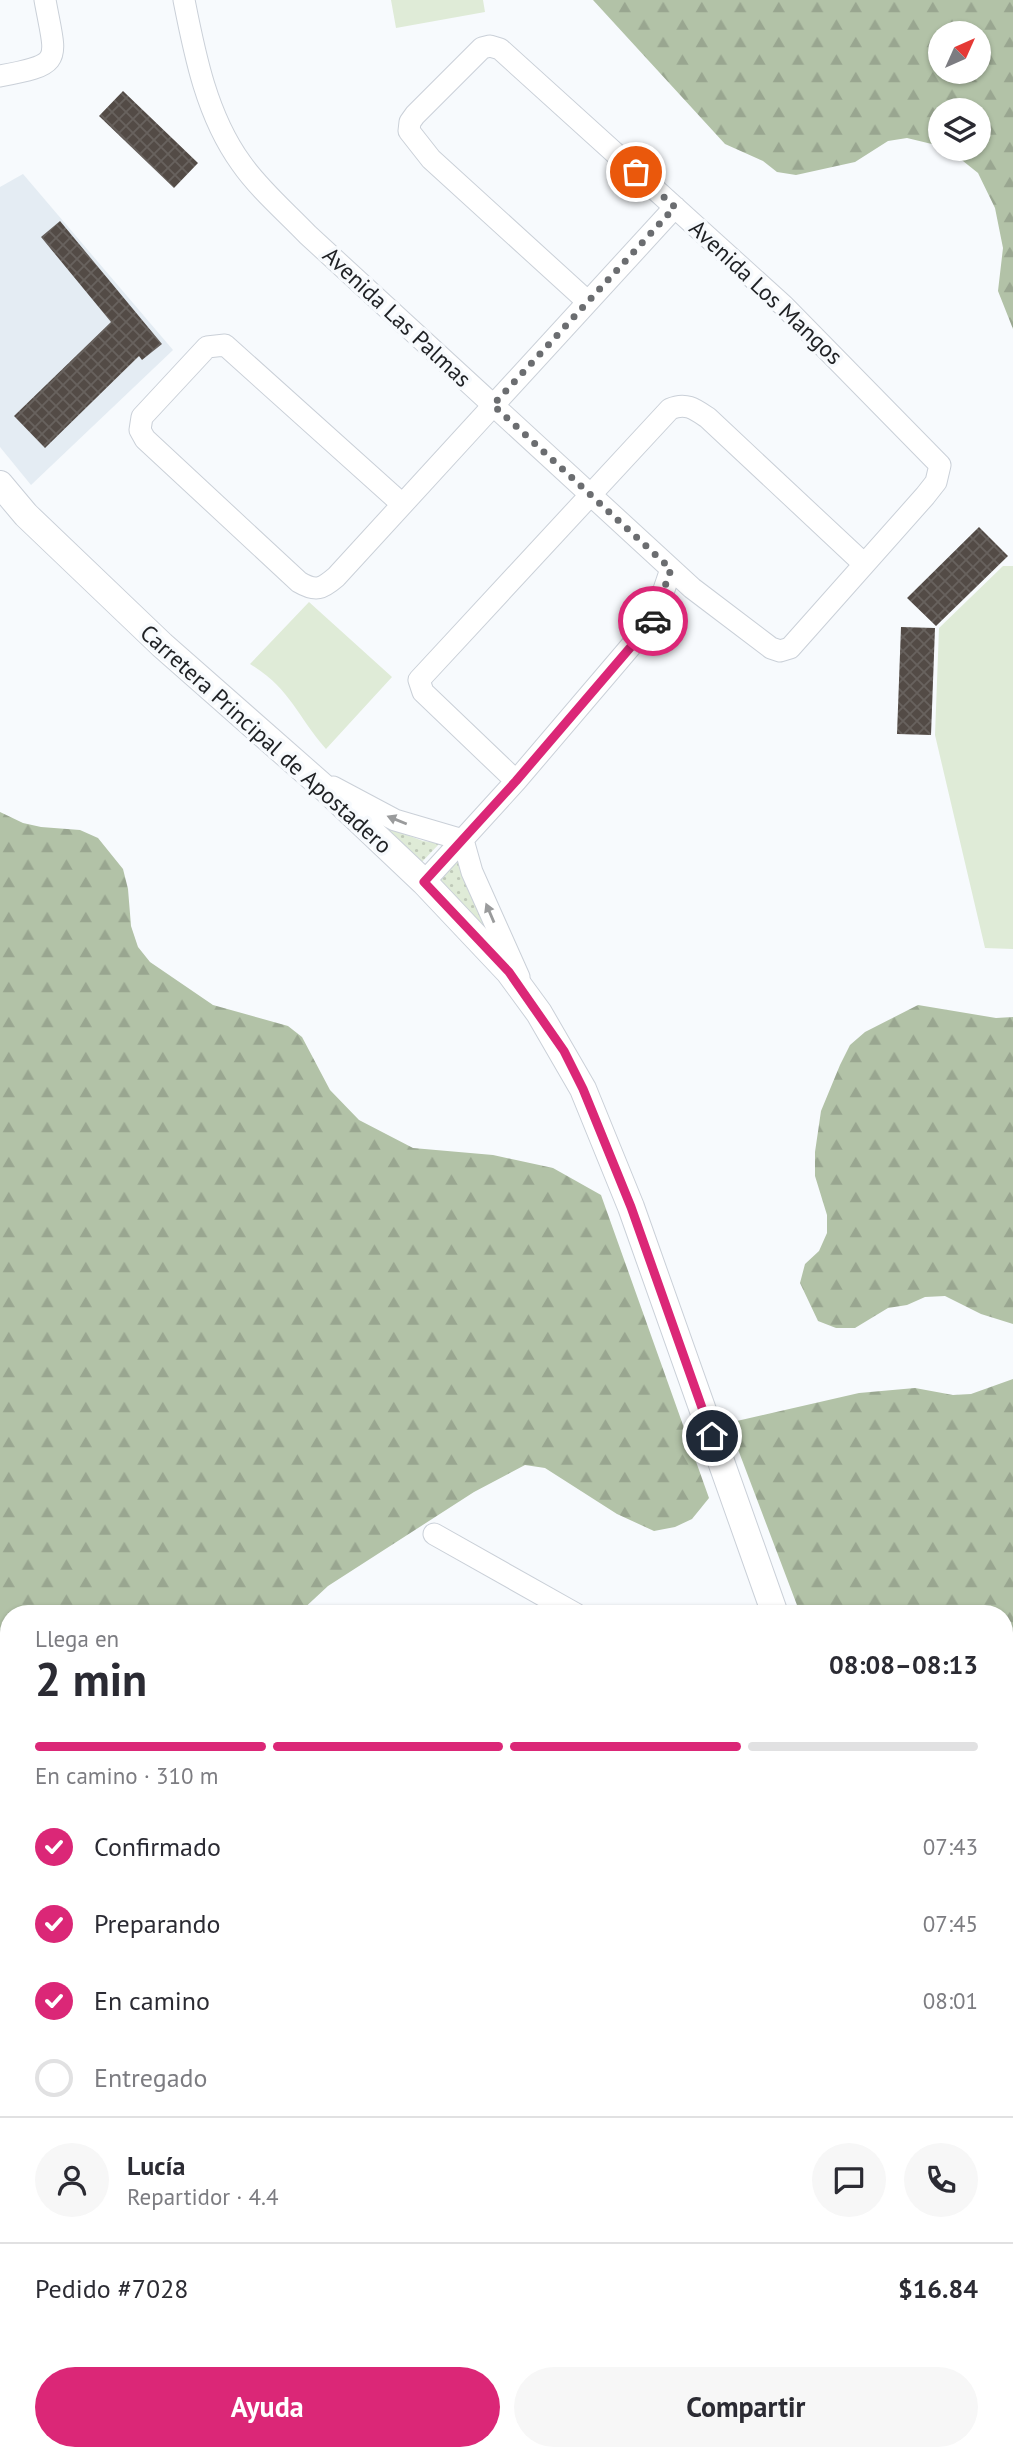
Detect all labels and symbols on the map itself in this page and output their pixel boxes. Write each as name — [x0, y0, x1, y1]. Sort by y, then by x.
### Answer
north arrow — [928, 21, 990, 84]
pin — [606, 142, 666, 202]
street label: Avenida Los Mangos — [684, 213, 849, 370]
street label: Avenida Las Palmas — [317, 240, 478, 393]
courier — [618, 586, 688, 656]
street label: Carretera Principal de Apostadero — [134, 618, 398, 859]
one-way arrow — [387, 815, 408, 826]
one-way arrow — [484, 903, 495, 924]
pin — [682, 1406, 742, 1466]

